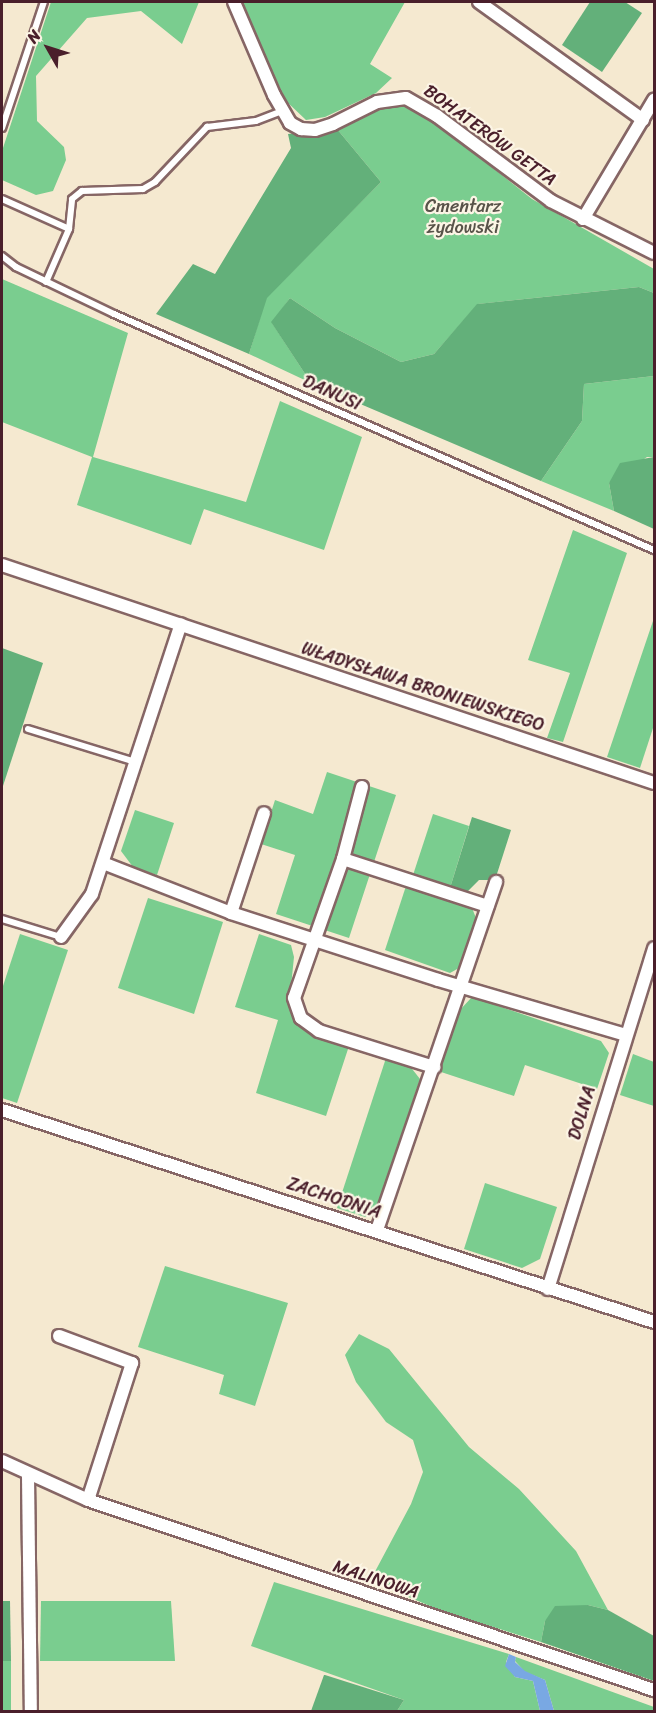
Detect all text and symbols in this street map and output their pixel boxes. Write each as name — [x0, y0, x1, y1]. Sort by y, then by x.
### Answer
north arrow — [18, 18, 78, 78]
text: N — [19, 23, 48, 50]
street label: BOHATERÓW GETTA — [420, 80, 560, 190]
park label: Cmentarz żydowski — [425, 196, 501, 238]
street label: DANUSI — [299, 370, 365, 416]
street label: WŁADYSŁAWA BRONIEWSKIEGO — [299, 638, 547, 736]
street label: DOLNA — [564, 1083, 600, 1143]
street label: ZACHODNIA — [284, 1173, 384, 1223]
street label: MALINOWA — [330, 1555, 422, 1603]

